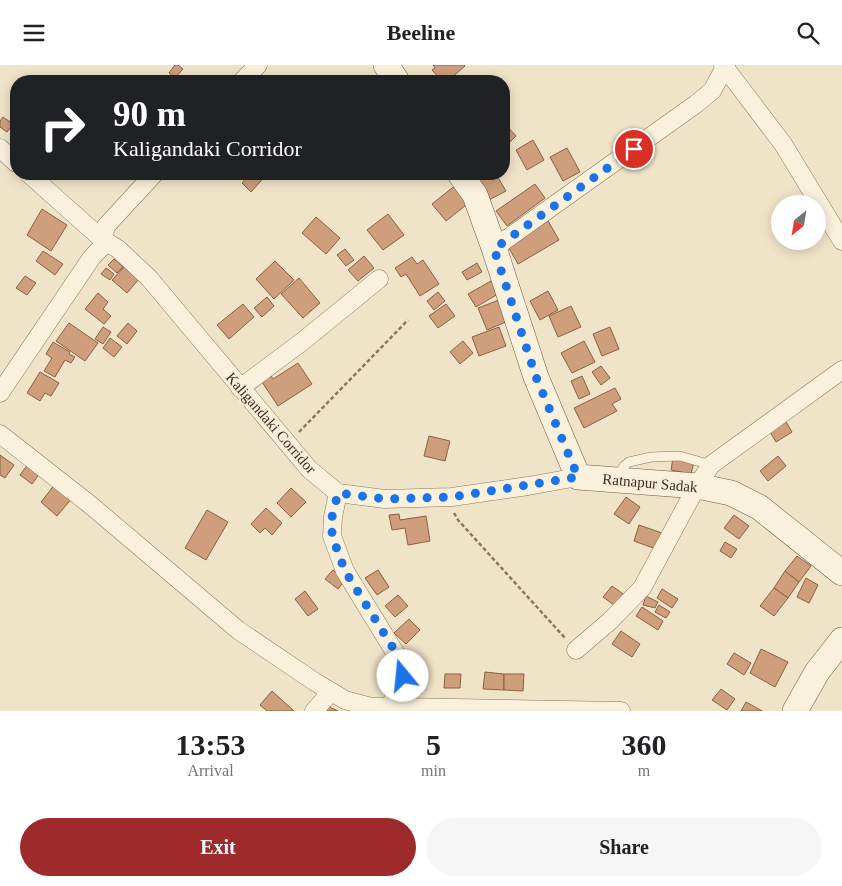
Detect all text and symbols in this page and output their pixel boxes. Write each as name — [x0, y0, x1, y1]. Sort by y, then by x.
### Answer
icon: menu — [20, 19, 48, 47]
icon: search — [794, 19, 822, 47]
text: Beeline — [387, 20, 455, 45]
icon: right — [30, 95, 95, 160]
text: 90 m — [113, 95, 186, 134]
pin — [613, 128, 655, 170]
icon: arrive — [620, 135, 648, 163]
text: Kaligandaki Corridor — [113, 136, 302, 161]
north arrow — [771, 195, 826, 250]
map controls — [771, 195, 826, 250]
street label: Kaligandaki Corridor — [223, 369, 319, 477]
street label: Ratnapur Sadak — [602, 471, 699, 495]
position arrow — [376, 649, 428, 701]
text: 13:53 — [176, 728, 246, 761]
text: 5 — [426, 728, 441, 761]
text: 360 — [621, 728, 666, 761]
text: Arrival — [187, 762, 234, 779]
text: min — [421, 762, 446, 779]
text: m — [638, 762, 650, 779]
button: Exit — [20, 818, 416, 876]
button: Share — [426, 818, 822, 876]

